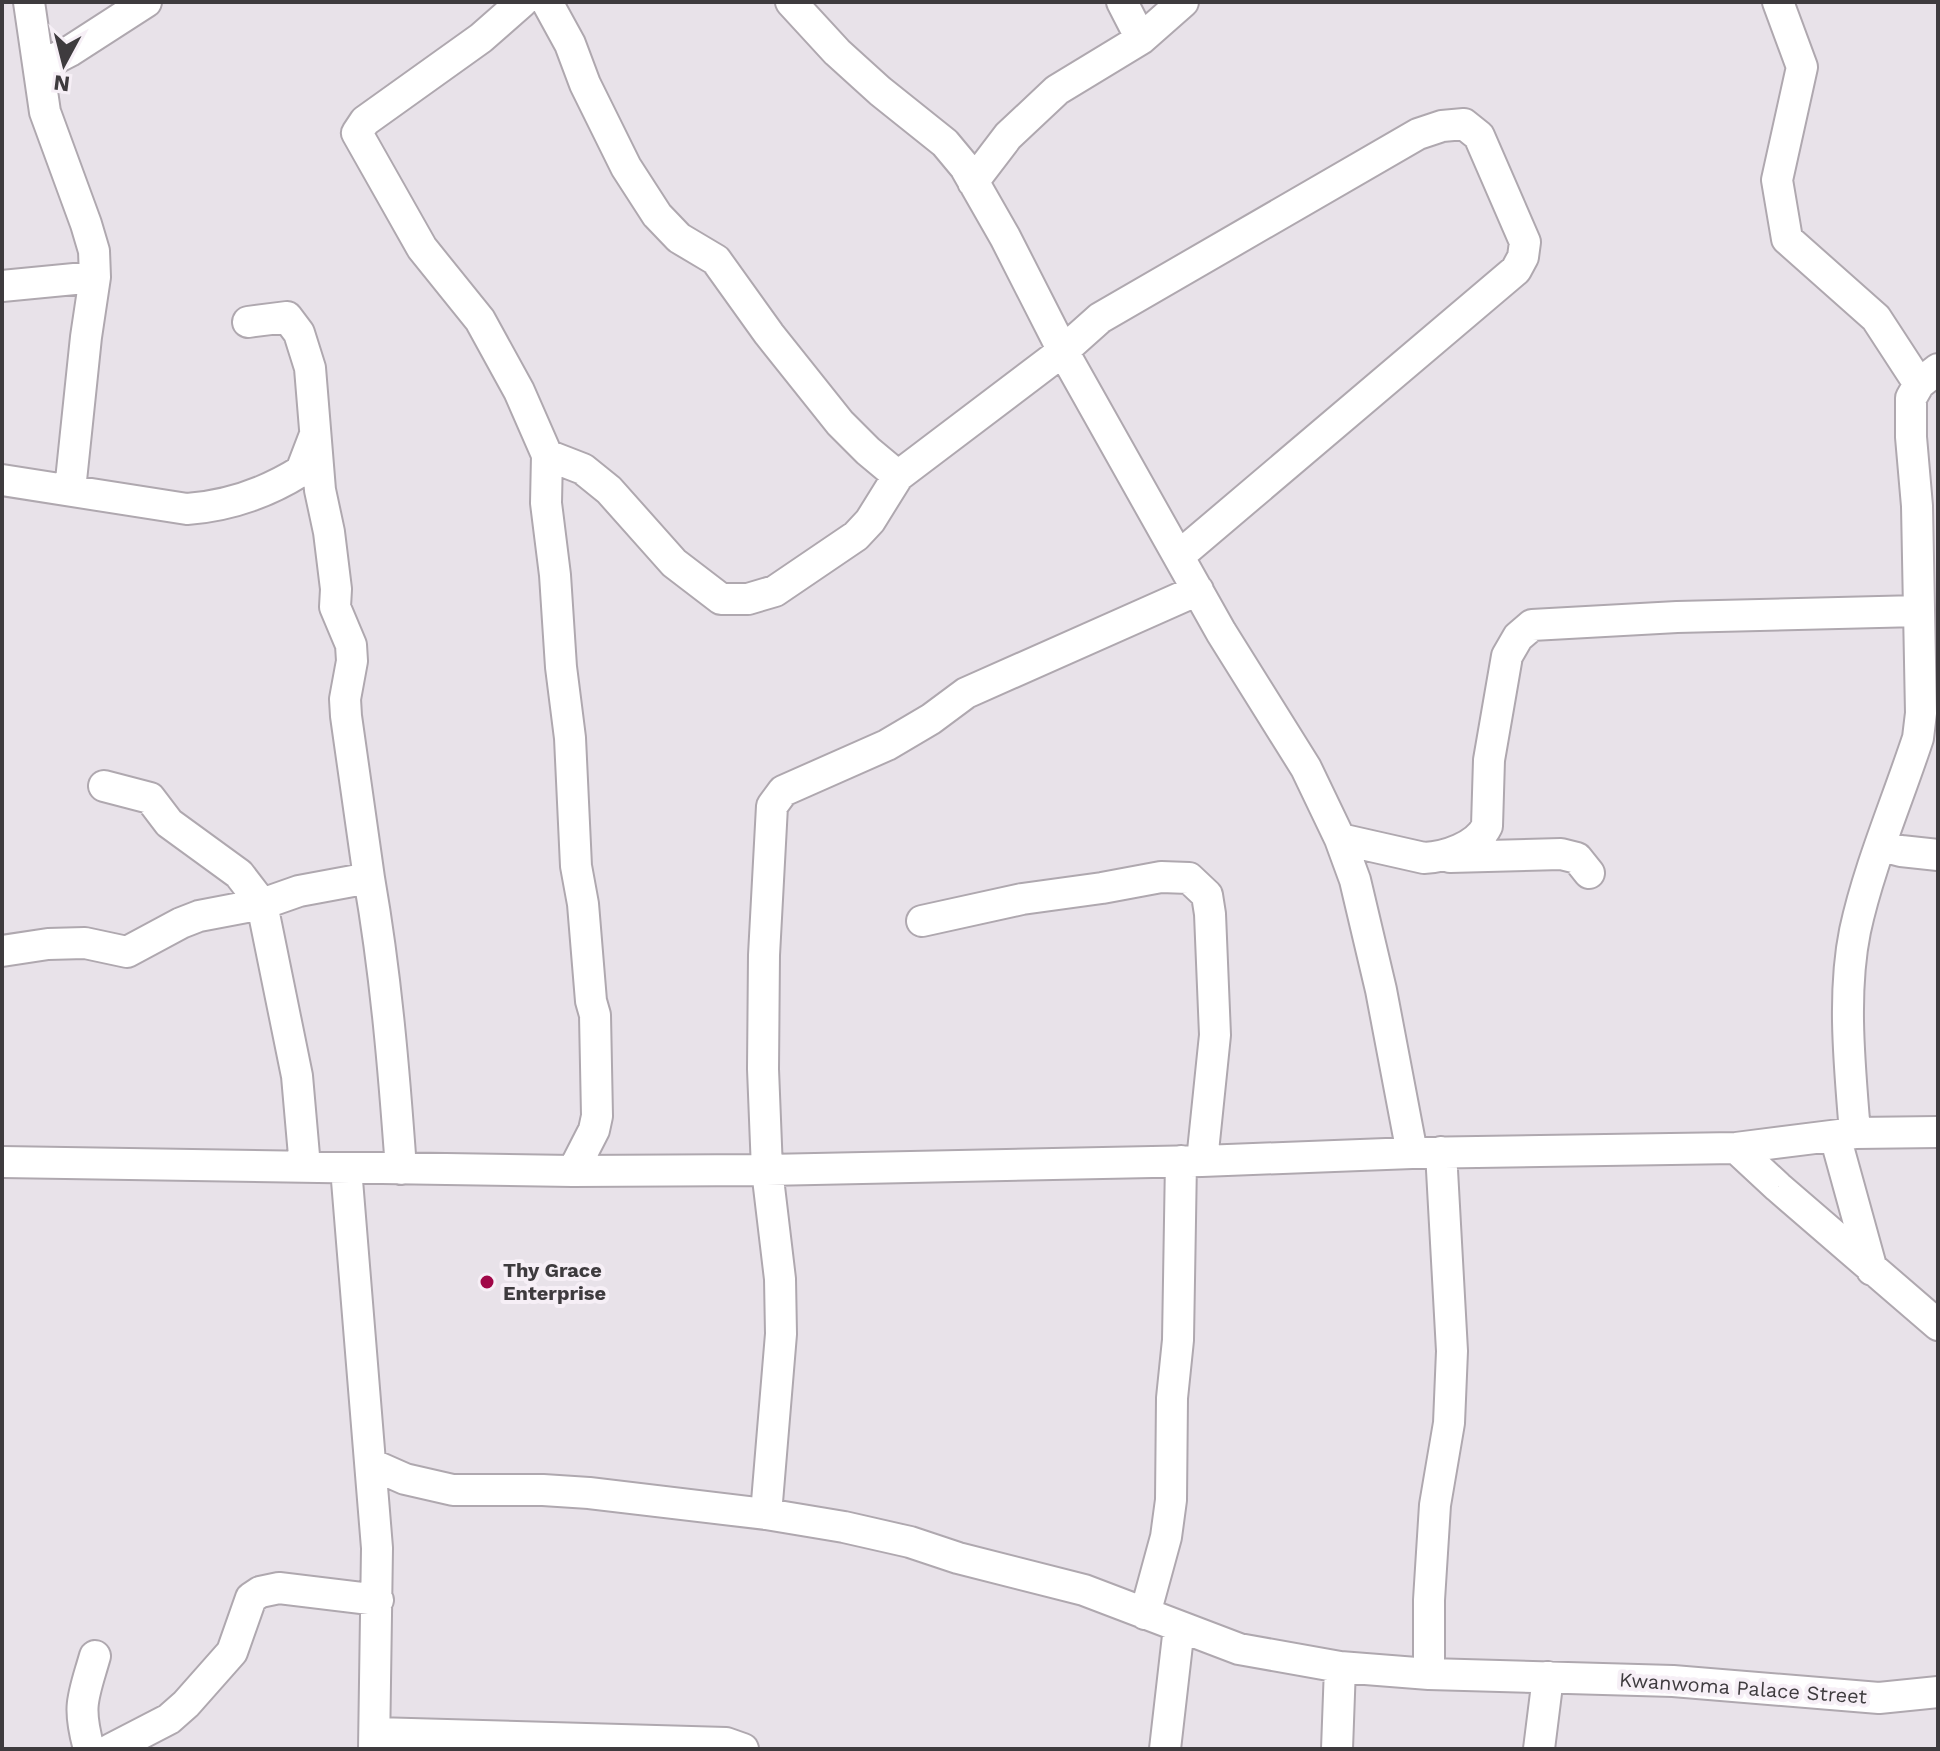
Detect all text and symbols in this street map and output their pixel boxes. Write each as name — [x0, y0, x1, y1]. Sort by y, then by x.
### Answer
north arrow — [24, 24, 104, 104]
text: N — [52, 70, 71, 97]
place label: Thy Grace Enterprise — [503, 1258, 606, 1305]
marker: Thy Grace Enterprise — [478, 1273, 496, 1291]
street label: Kwanwoma Palace Street — [1618, 1667, 1868, 1709]

